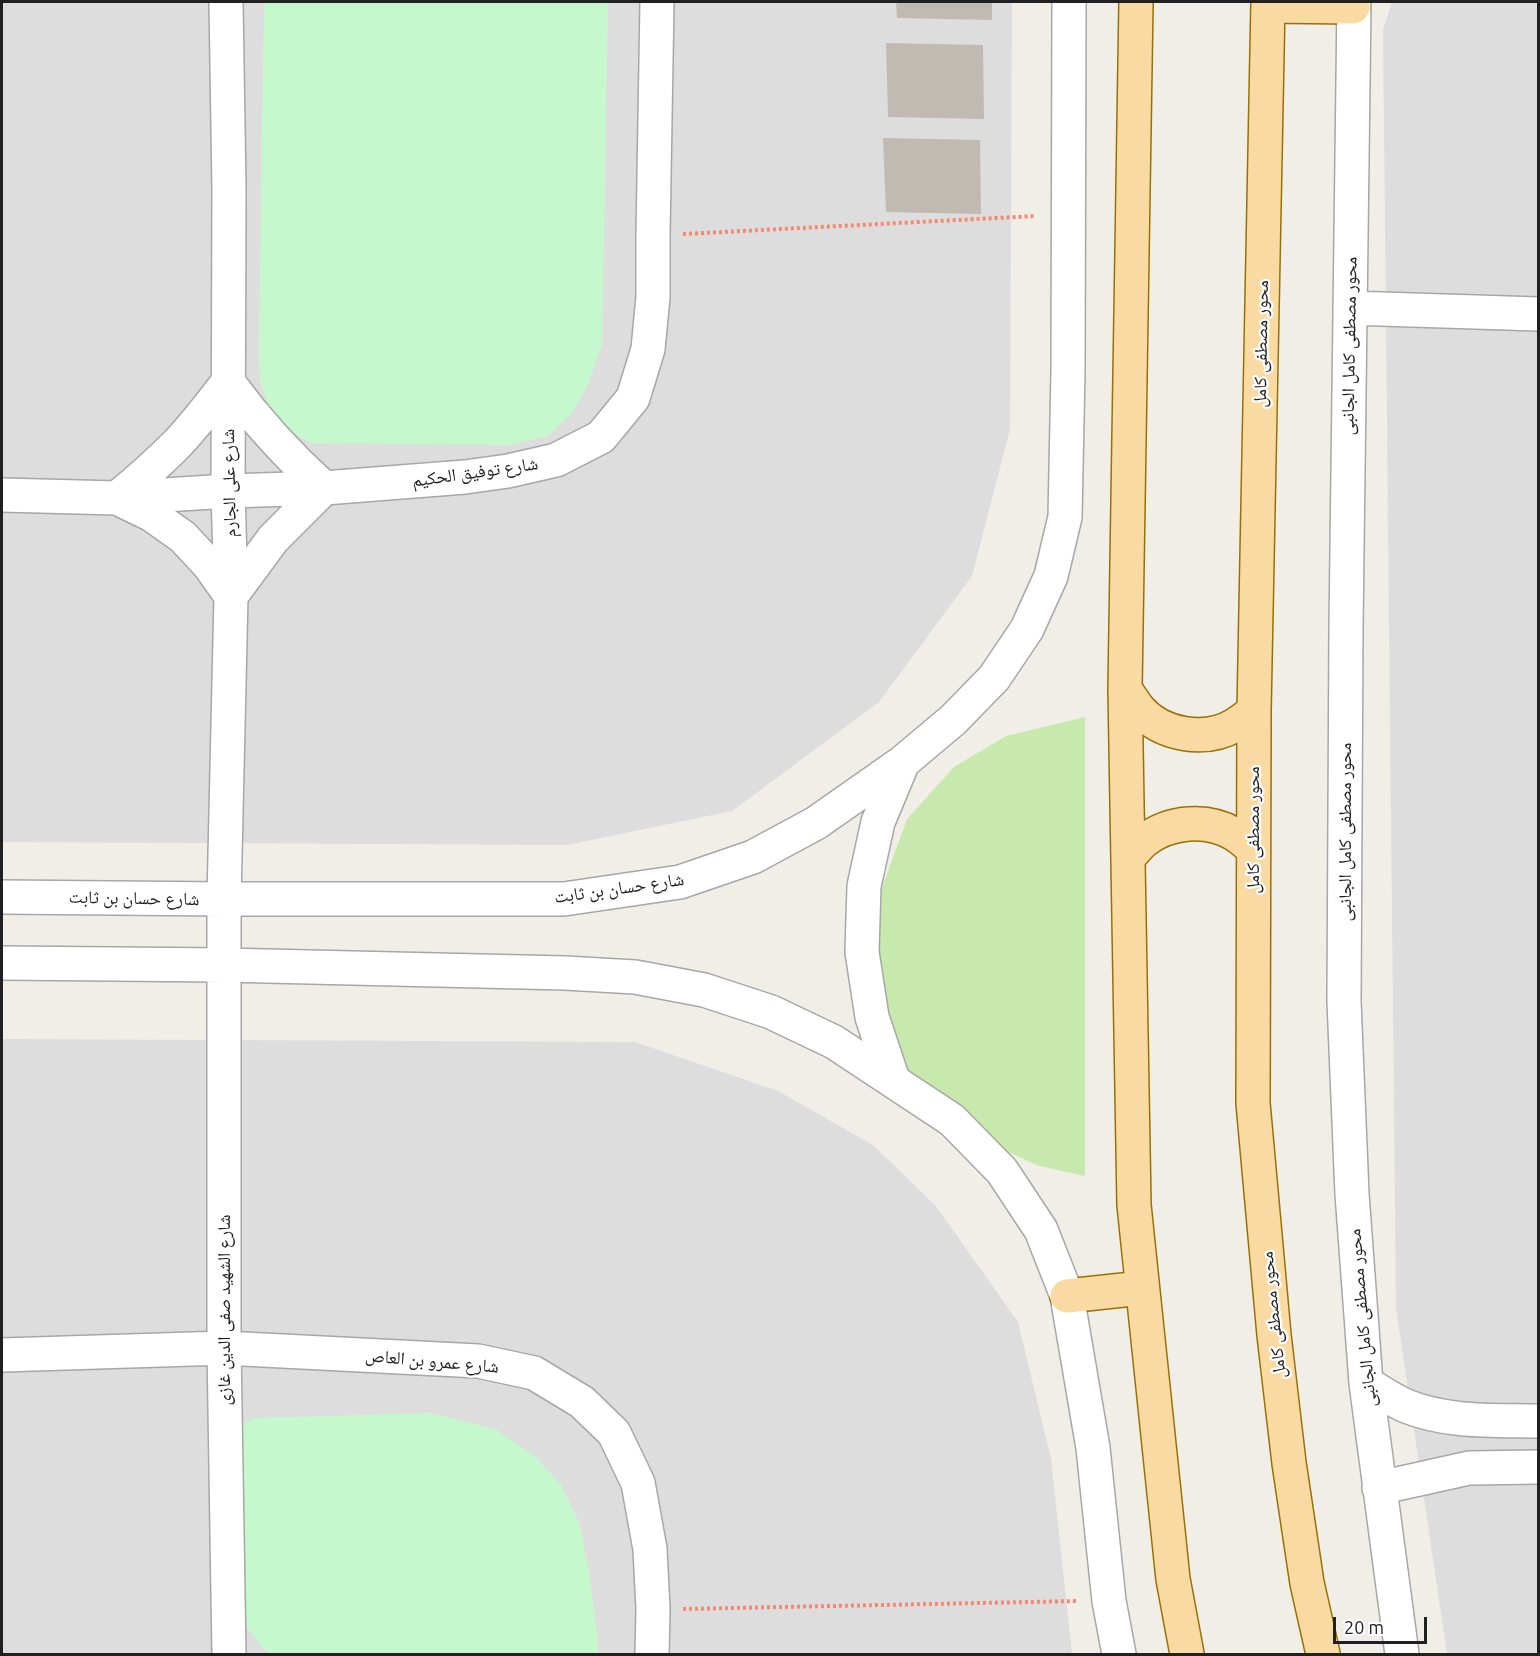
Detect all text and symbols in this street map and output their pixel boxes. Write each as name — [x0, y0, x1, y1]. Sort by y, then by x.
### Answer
street label: محور مصطفى كامل الجانبى — [1337, 256, 1361, 436]
street label: محور مصطفى كامل — [1249, 280, 1273, 408]
street label: شارع على الجارم — [217, 428, 241, 538]
street label: شارع توفيق الحكيم — [411, 452, 539, 492]
street label: محور مصطفى كامل الجانبى — [1334, 743, 1356, 921]
street label: محور مصطفى كامل — [1242, 766, 1264, 894]
street label: شارع حسان بن ثابت — [553, 868, 685, 908]
street label: شارع حسان بن ثابت — [68, 886, 200, 910]
street label: شارع الشهيد صفى الدين غازى — [213, 1214, 235, 1406]
street label: محور مصطفى كامل الجانبى — [1343, 1228, 1381, 1408]
street label: محور مصطفى كامل — [1256, 1250, 1290, 1380]
street label: شارع عمرو بن العاص — [364, 1344, 500, 1378]
scale bar — [1336, 1605, 1430, 1643]
text: 20 m — [1344, 1617, 1384, 1637]

